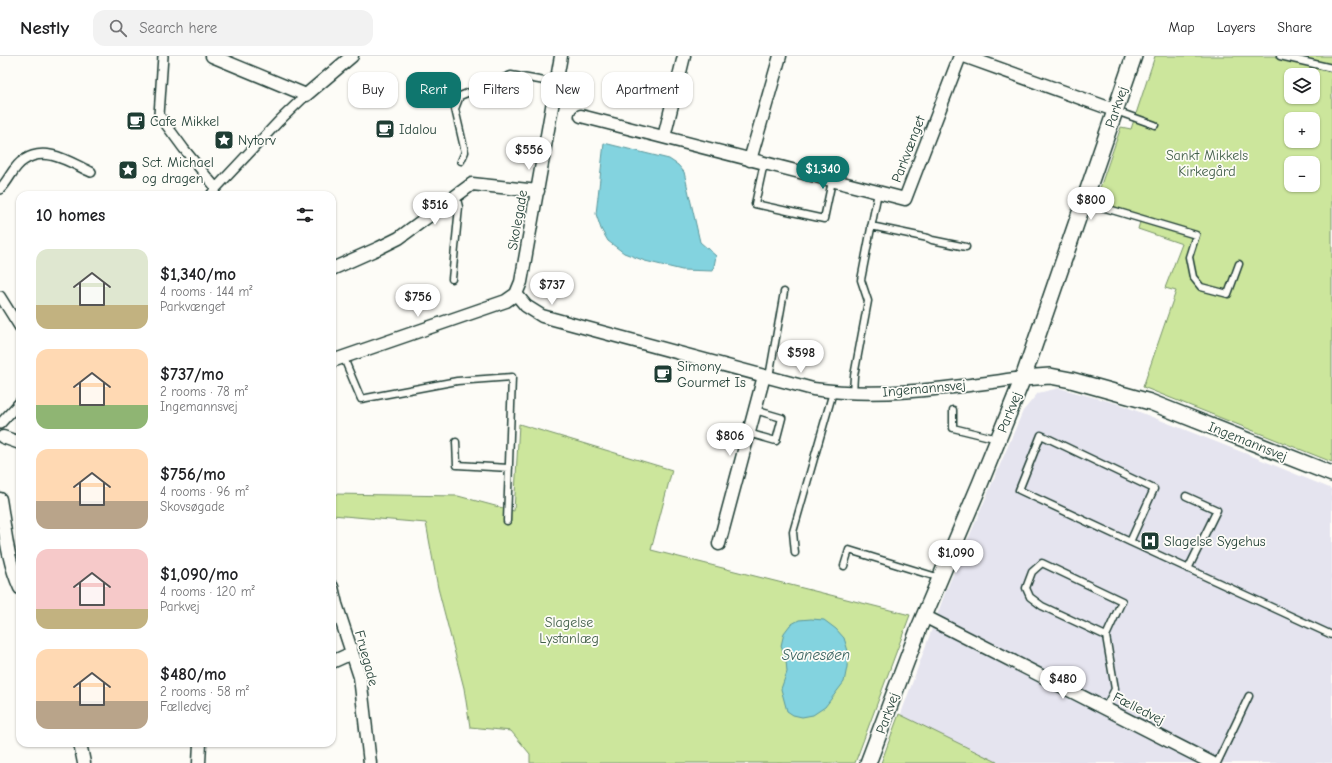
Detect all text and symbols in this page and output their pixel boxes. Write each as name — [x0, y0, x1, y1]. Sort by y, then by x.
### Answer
search box — [93, 10, 373, 46]
text: Nestly — [20, 17, 69, 39]
icon: search — [107, 17, 129, 39]
text: Search here — [139, 19, 217, 37]
text: Map — [1168, 19, 1195, 36]
text: Layers — [1217, 19, 1255, 36]
text: Share — [1277, 19, 1312, 36]
map controls — [1284, 68, 1320, 192]
button: layers — [1284, 68, 1320, 104]
chip: Buy — [348, 72, 398, 108]
chip: Rent — [406, 72, 461, 108]
chip: Filters — [469, 72, 533, 108]
chip: New — [541, 72, 594, 108]
chip: Apartment — [602, 72, 693, 108]
street label: Parkvej — [1101, 84, 1131, 130]
cafe icon: Cafe Mikkel — [125, 110, 147, 132]
street label: Parkvænget — [888, 112, 929, 185]
button: + — [1284, 112, 1320, 148]
place label: Cafe Mikkel — [150, 113, 219, 130]
cafe icon: Idalou — [374, 118, 396, 140]
place label: Idalou — [399, 121, 437, 138]
place icon: Nytorv — [213, 129, 235, 151]
place label: Nytorv — [238, 132, 276, 149]
pin: $556 — [505, 137, 553, 171]
text: $556 — [515, 142, 543, 157]
park label: Sankt Mikkels Kirkegård — [1166, 147, 1248, 180]
place label: Sct. Michael og dragen — [142, 154, 214, 187]
pin: $1,340 — [790, 156, 856, 190]
button: − — [1284, 156, 1320, 192]
place icon: Sct. Michael og dragen — [117, 159, 139, 181]
text: $1,340 — [805, 161, 841, 176]
pin: $800 — [1067, 187, 1115, 221]
street label: Skolegade — [504, 189, 531, 251]
pin: $516 — [411, 192, 459, 226]
text: $800 — [1076, 192, 1106, 207]
text: $516 — [422, 197, 448, 212]
icon: filters — [294, 204, 316, 226]
text: 10 homes — [36, 206, 105, 225]
icon: home — [68, 265, 116, 313]
text: $1,340/mo — [160, 265, 236, 284]
pin: $737 — [528, 272, 576, 306]
text: $737 — [539, 277, 565, 292]
text: 4 rooms · 144 m² — [160, 284, 253, 299]
pin: $756 — [394, 284, 442, 318]
text: $756 — [404, 289, 432, 304]
text: Parkvænget — [160, 299, 225, 314]
pin: $598 — [777, 340, 825, 374]
text: $598 — [787, 345, 815, 360]
place label: Simony Gourmet Is — [677, 358, 746, 391]
cafe icon: Simony Gourmet Is — [652, 363, 674, 385]
icon: home — [68, 365, 116, 413]
text: $737/mo — [160, 365, 224, 384]
street label: Ingemannsvej — [882, 376, 966, 401]
text: 2 rooms · 78 m² — [160, 384, 248, 399]
street label: Parkvej — [994, 389, 1025, 435]
text: Ingemannsvej — [160, 399, 238, 414]
street label: Ingemannsvej — [1206, 418, 1290, 465]
pin: $806 — [706, 423, 754, 457]
text: $806 — [716, 428, 744, 443]
icon: home — [68, 465, 116, 513]
text: $756/mo — [160, 465, 226, 484]
text: 4 rooms · 96 m² — [160, 484, 249, 499]
text: Skovsøgade — [160, 499, 225, 514]
hospital icon: Slagelse Sygehus — [1139, 530, 1161, 552]
place label: Slagelse Sygehus — [1164, 533, 1266, 550]
pin: $1,090 — [923, 540, 989, 574]
text: $1,090 — [937, 545, 975, 560]
icon: home — [68, 565, 116, 613]
text: $1,090/mo — [160, 565, 238, 584]
text: 4 rooms · 120 m² — [160, 584, 255, 599]
text: Parkvej — [160, 599, 200, 614]
park label: Slagelse Lystanlæg — [539, 614, 599, 647]
street label: Fruegade — [351, 628, 382, 688]
water label: Svanesøen — [782, 646, 850, 664]
icon: home — [68, 665, 116, 713]
text: $480/mo — [160, 665, 226, 684]
pin: $480 — [1039, 666, 1087, 700]
text: $480 — [1049, 671, 1077, 686]
text: 2 rooms · 58 m² — [160, 684, 249, 699]
street label: Fælledvej — [1110, 688, 1167, 729]
street label: Parkvej — [872, 690, 903, 736]
text: Fælledvej — [160, 699, 211, 714]

